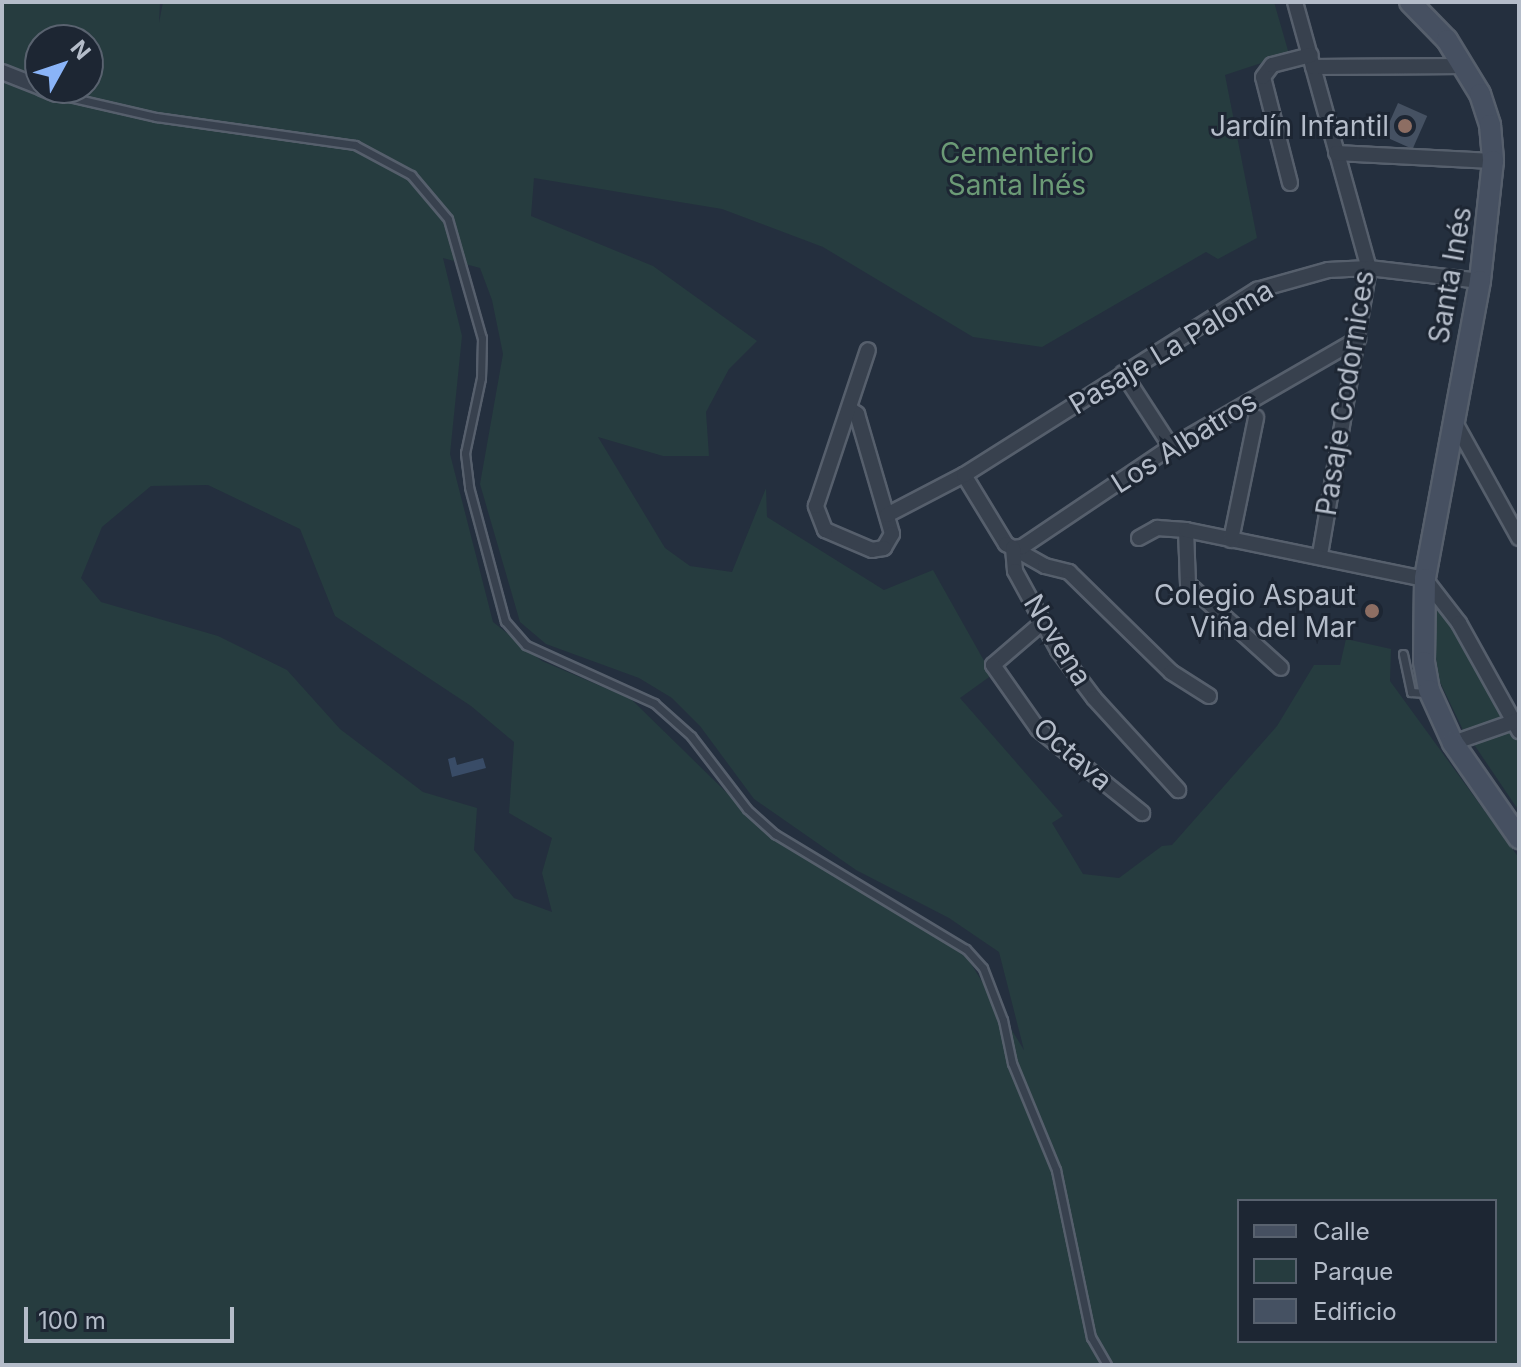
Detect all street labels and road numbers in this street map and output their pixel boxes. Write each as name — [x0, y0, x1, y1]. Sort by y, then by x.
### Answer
street label: Santa Inés — [1421, 204, 1479, 346]
street label: Pasaje Codornices — [1309, 268, 1381, 518]
street label: Pasaje La Paloma — [1063, 273, 1279, 421]
street label: Los Albatros — [1105, 384, 1263, 500]
street label: Novena — [1017, 588, 1099, 692]
street label: Octava — [1027, 711, 1119, 797]

